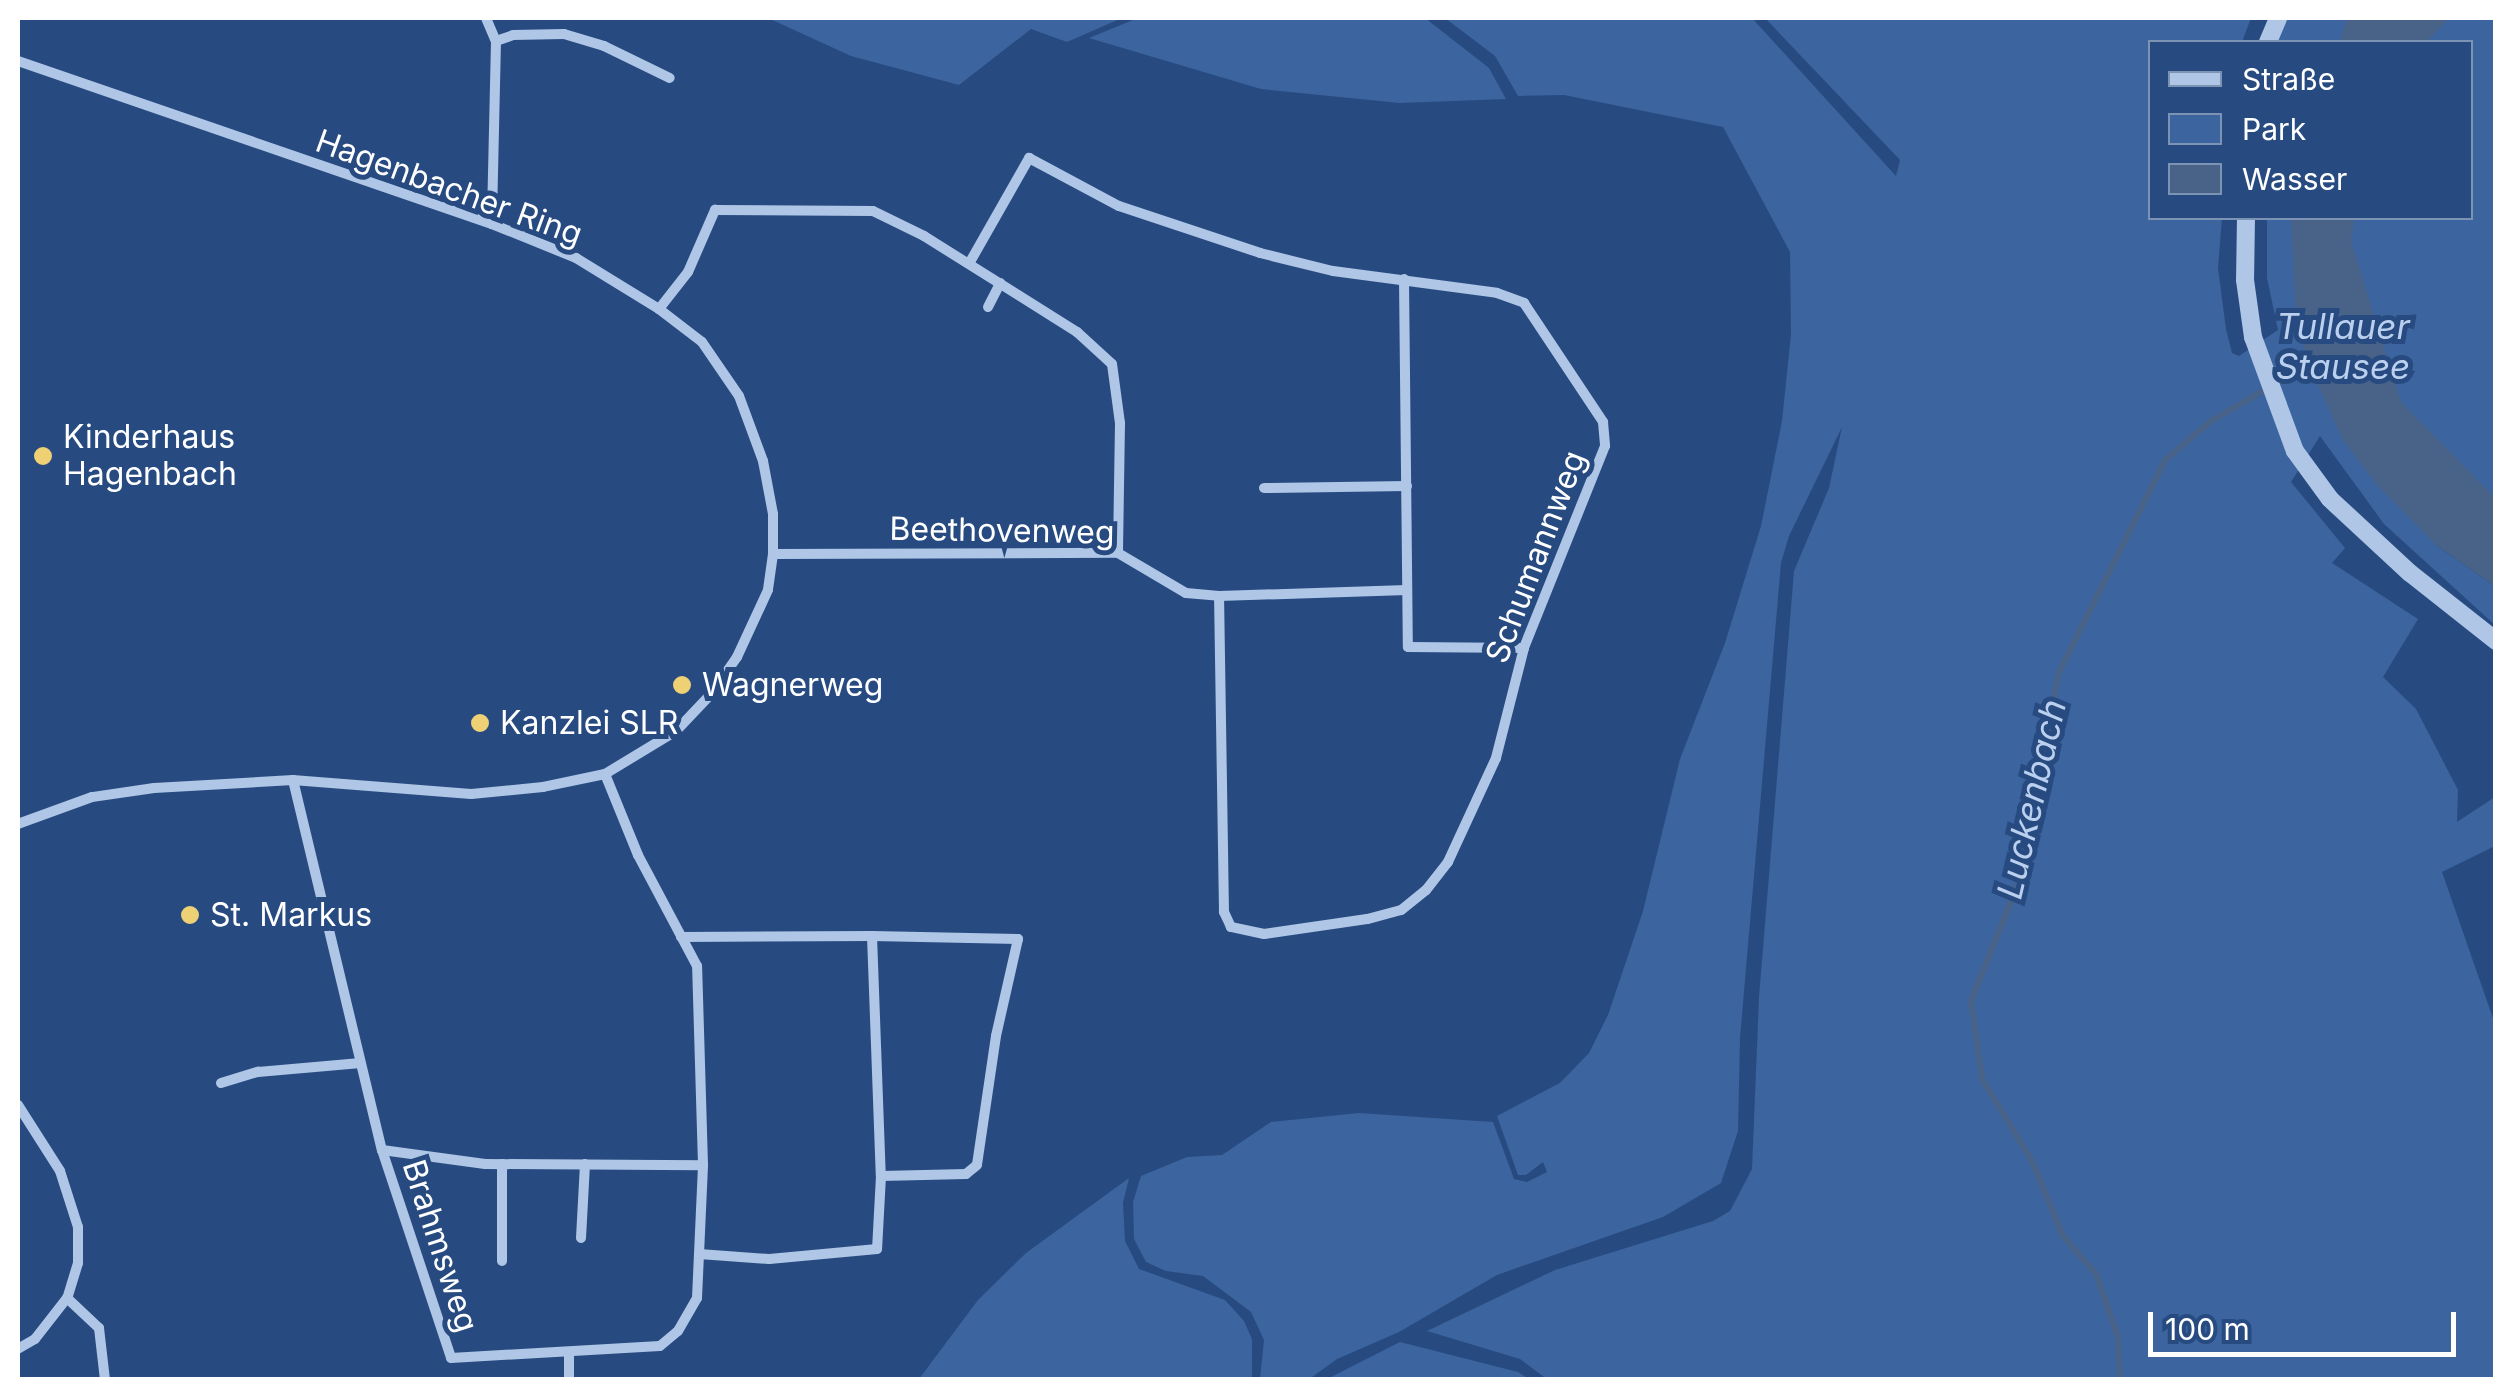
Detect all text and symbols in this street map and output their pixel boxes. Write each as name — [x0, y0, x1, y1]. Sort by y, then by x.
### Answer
legend — [2148, 40, 2473, 220]
text: Straße — [2242, 61, 2335, 97]
text: Park — [2242, 111, 2306, 147]
street label: Hagenbacher Ring — [311, 122, 587, 254]
text: Wasser — [2242, 161, 2347, 197]
water label: Tullauer Stausee — [2276, 305, 2410, 387]
place label: Kinderhaus Hagenbach — [63, 419, 237, 494]
marker: Kinderhaus Hagenbach — [32, 445, 54, 467]
street label: Schumannweg — [1478, 445, 1594, 669]
street label: Beethovenweg — [889, 510, 1115, 552]
place label: Wagnerweg — [702, 666, 883, 704]
marker: Wagnerweg — [671, 674, 693, 696]
water label: Luckenbach — [1988, 695, 2074, 903]
place label: Kanzlei SLR — [500, 704, 678, 742]
marker: Kanzlei SLR — [469, 712, 491, 734]
place label: St. Markus — [210, 896, 372, 934]
marker: St. Markus — [179, 904, 201, 926]
street label: Brahmsweg — [394, 1155, 486, 1337]
scale bar — [2153, 1292, 2460, 1354]
text: 100 m — [2165, 1311, 2250, 1347]

